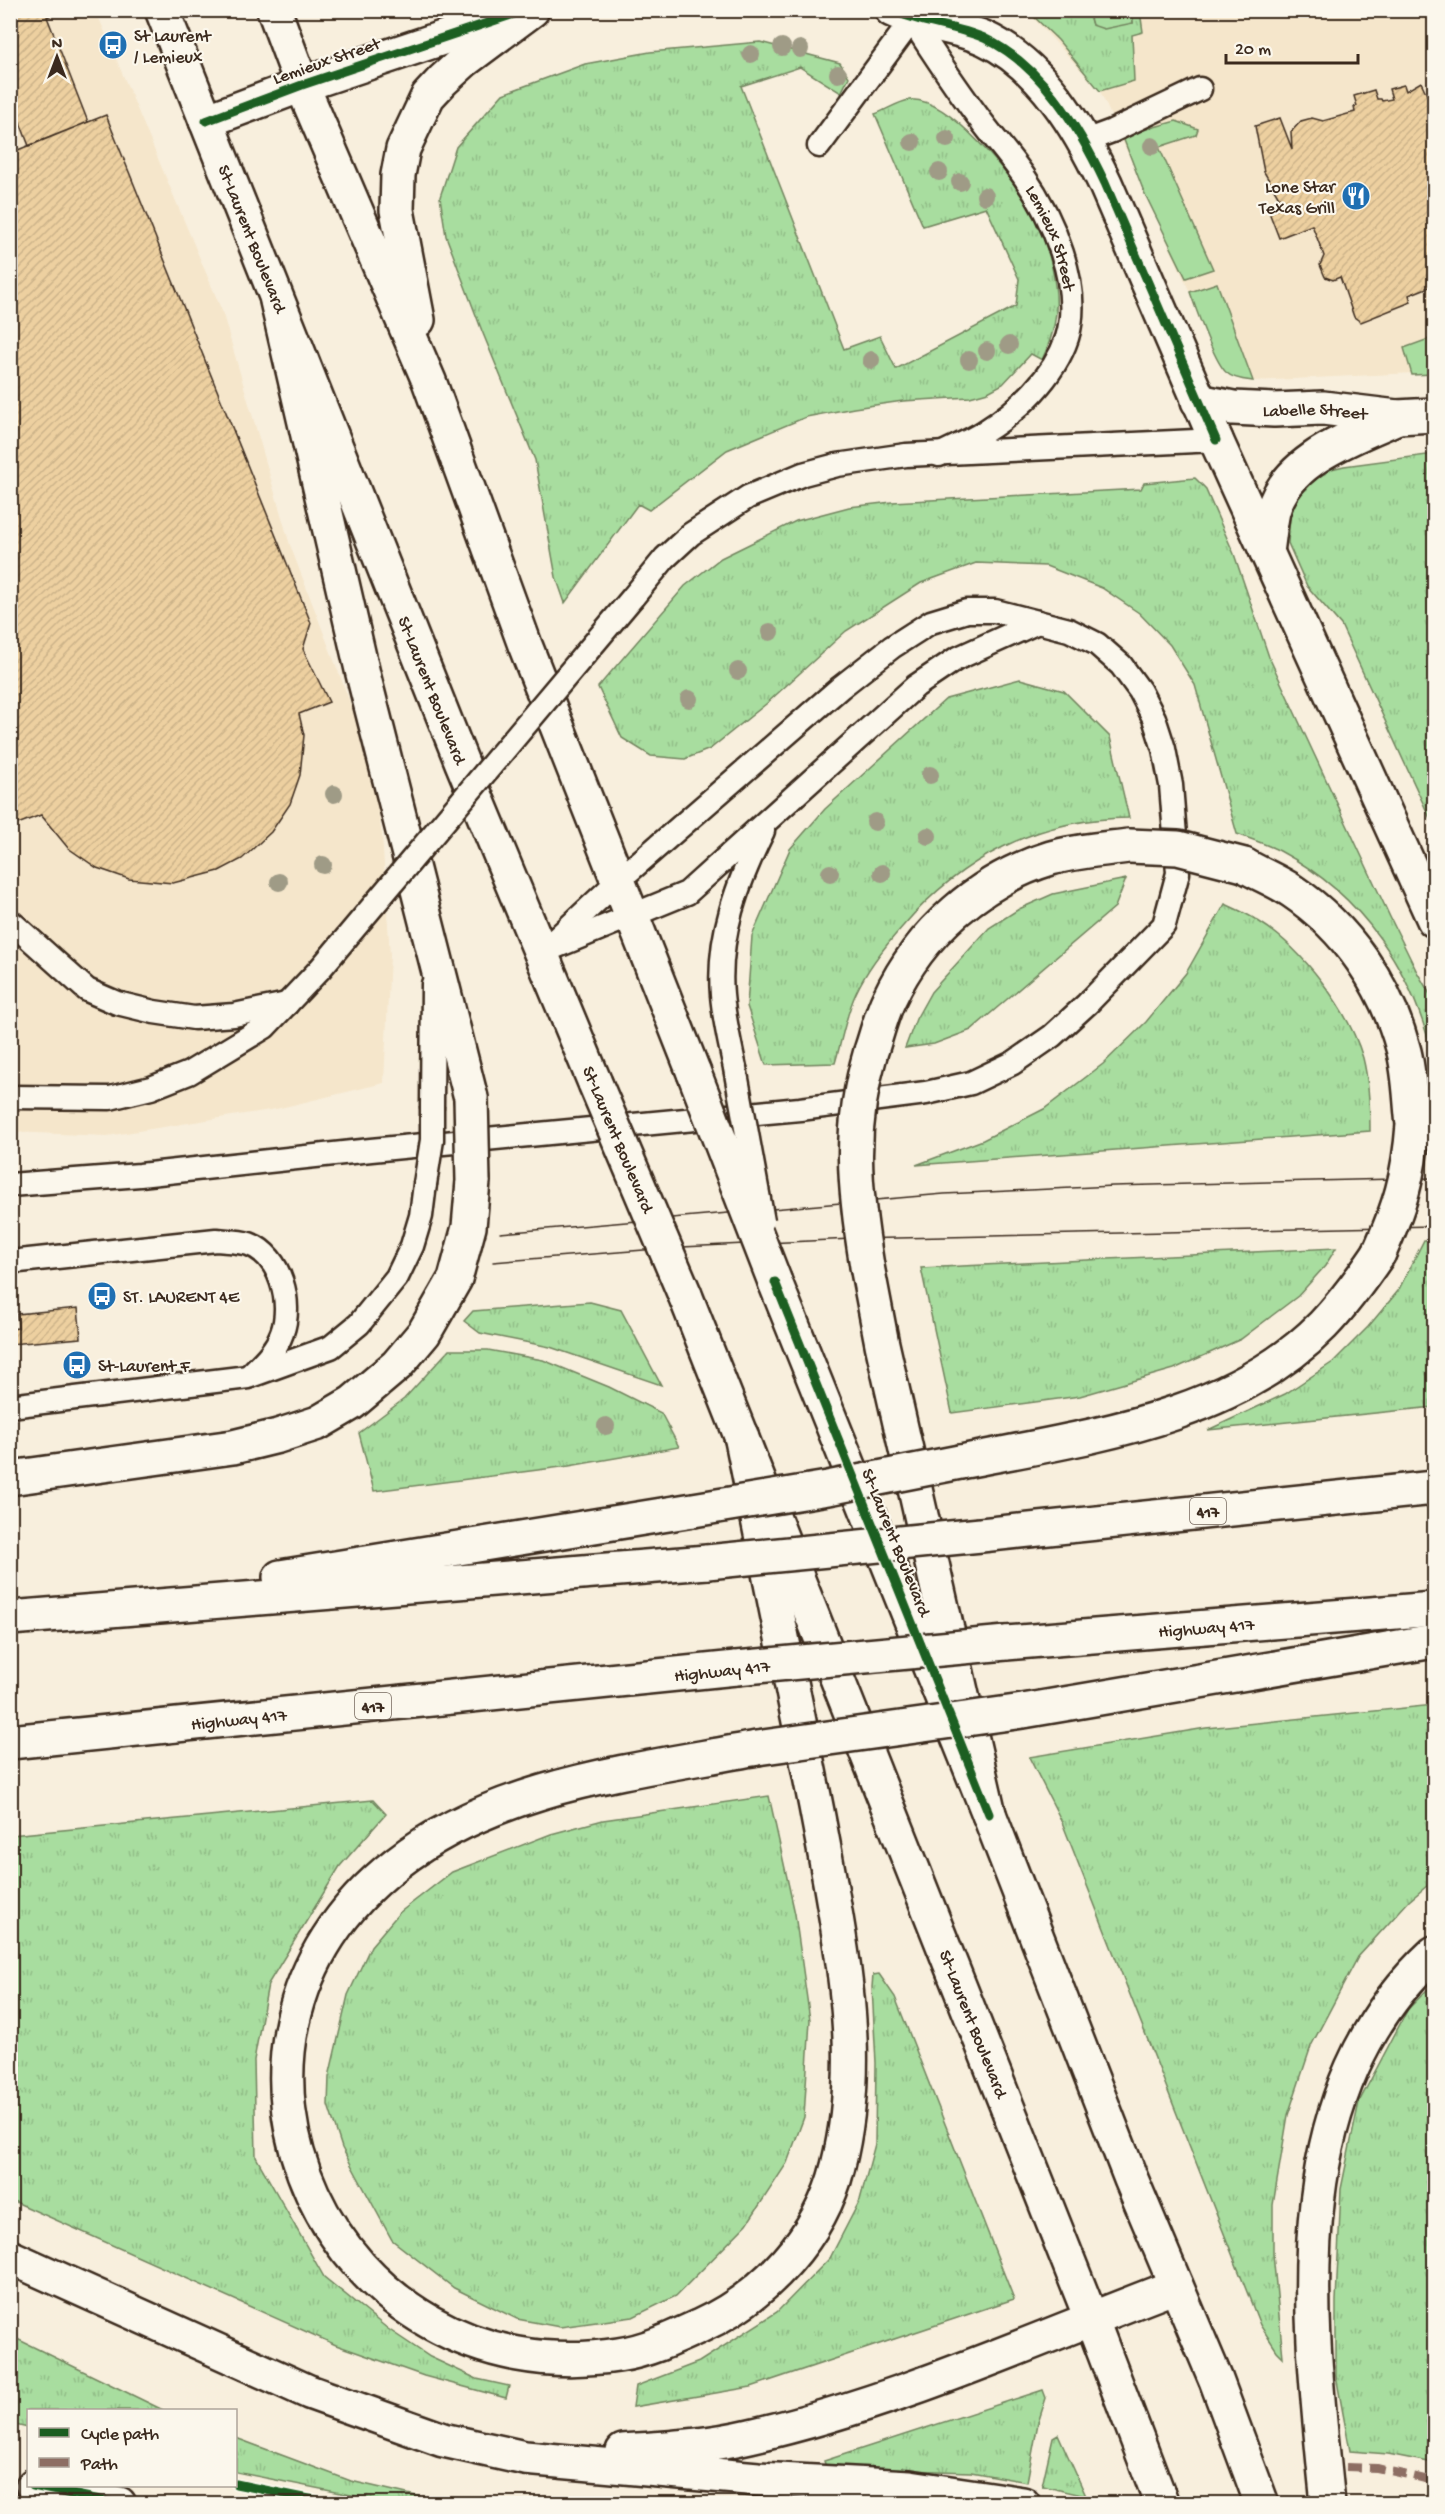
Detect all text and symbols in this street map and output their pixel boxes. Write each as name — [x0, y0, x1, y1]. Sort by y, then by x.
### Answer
north arrow — [27, 27, 87, 87]
place label: St Laurent / Lemieux — [134, 27, 212, 69]
scale bar — [1226, 27, 1358, 65]
bus stop icon: St Laurent / Lemieux — [97, 29, 129, 61]
street label: Lemieux Street — [270, 34, 385, 91]
text: N — [52, 36, 63, 55]
text: 20 m — [1235, 40, 1271, 61]
street label: St-Laurent Boulevard — [212, 162, 290, 318]
place label: Lone Star Texas Grill — [1258, 178, 1337, 220]
restaurant icon: Lone Star Texas Grill — [1340, 180, 1372, 212]
street label: Lemieux Street — [1019, 182, 1079, 294]
street label: Labelle Street — [1262, 400, 1370, 426]
street label: St-Laurent Boulevard — [392, 614, 470, 769]
street label: St-Laurent Boulevard — [576, 1063, 658, 1218]
bus stop icon: ST. LAURENT 4E — [86, 1280, 118, 1312]
place label: ST. LAURENT 4E — [123, 1288, 240, 1309]
bus stop icon: St-Laurent F — [61, 1349, 93, 1381]
place label: St-Laurent F — [98, 1357, 190, 1378]
street label: St-Laurent Boulevard — [855, 1466, 934, 1621]
road number: 417 — [1190, 1498, 1226, 1524]
street label: Highway 417 — [1158, 1615, 1256, 1644]
street label: Highway 417 — [673, 1657, 772, 1688]
road number: 417 — [355, 1693, 391, 1719]
street label: Highway 417 — [190, 1706, 289, 1736]
street label: St-Laurent Boulevard — [933, 1948, 1011, 2103]
legend — [27, 2409, 237, 2487]
text: Cycle path — [81, 2425, 159, 2446]
text: Path — [80, 2455, 118, 2476]

